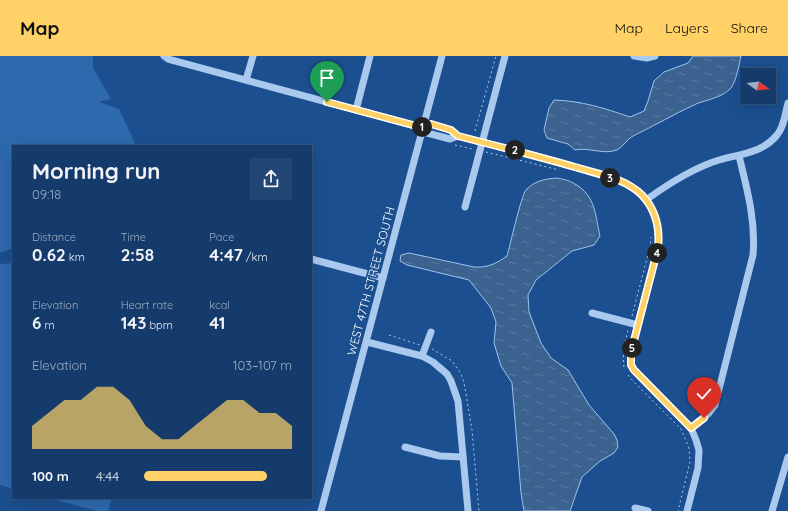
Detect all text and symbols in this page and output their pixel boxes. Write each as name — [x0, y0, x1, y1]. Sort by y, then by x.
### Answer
text: Map — [20, 16, 59, 40]
text: Map — [614, 19, 643, 37]
text: Layers — [665, 19, 709, 37]
text: Share — [731, 19, 768, 37]
pin — [310, 61, 344, 102]
icon: arrive — [316, 67, 338, 89]
north arrow — [740, 68, 776, 104]
map controls — [740, 68, 776, 104]
pin: 1 — [412, 117, 432, 137]
text: 1 — [420, 120, 424, 134]
pin: 2 — [505, 140, 525, 160]
text: 2 — [512, 143, 518, 157]
text: Morning run — [32, 157, 160, 185]
button: share — [250, 158, 292, 200]
pin: 3 — [600, 168, 620, 188]
text: 3 — [607, 171, 613, 185]
text: 09:18 — [32, 186, 61, 202]
street label: WEST 47TH STREET SOUTH — [343, 205, 398, 357]
text: Distance — [32, 230, 76, 244]
text: Time — [121, 230, 146, 244]
text: Pace — [209, 230, 234, 244]
pin: 4 — [647, 243, 667, 263]
text: 0.62 — [32, 244, 66, 265]
text: 2:58 — [121, 244, 154, 265]
text: 4:47 — [209, 244, 243, 265]
text: 4 — [654, 246, 660, 260]
text: km — [66, 250, 85, 264]
text: /km — [243, 250, 267, 264]
text: Elevation — [32, 298, 78, 312]
text: Heart rate — [121, 298, 173, 312]
text: kcal — [209, 298, 230, 312]
text: 6 — [32, 312, 41, 333]
text: 143 — [121, 312, 146, 333]
text: 41 — [209, 312, 225, 333]
text: m — [41, 318, 54, 332]
text: bpm — [146, 318, 173, 332]
pin: 5 — [622, 338, 642, 358]
text: 5 — [629, 341, 635, 355]
text: Elevation — [32, 357, 87, 373]
text: 103–107 m — [233, 357, 292, 373]
pin — [687, 377, 721, 418]
icon: check — [693, 383, 715, 405]
text: 100 m — [32, 468, 69, 484]
text: 4:44 — [96, 468, 119, 484]

